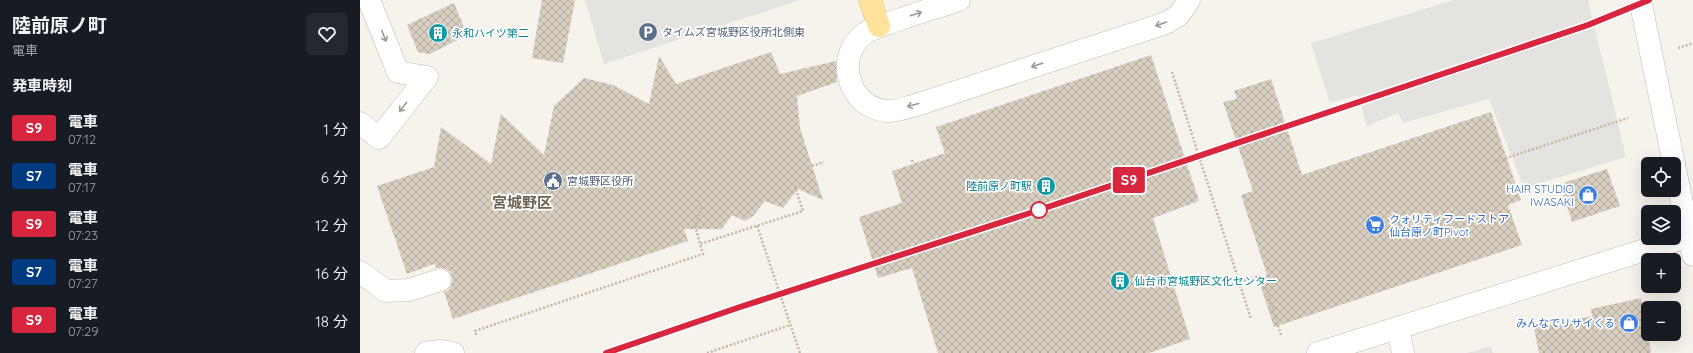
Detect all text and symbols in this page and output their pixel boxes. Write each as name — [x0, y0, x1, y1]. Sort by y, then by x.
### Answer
one-way arrow — [910, 10, 923, 17]
text: 陸前原ノ町 — [12, 13, 107, 37]
button: heart — [306, 13, 348, 55]
parking icon: タイムズ宮城野区役所北側東 — [637, 21, 659, 43]
one-way arrow — [1155, 21, 1167, 29]
building icon: 永和ハイツ第二 — [427, 22, 449, 44]
place label: タイムズ宮城野区役所北側東 — [662, 25, 805, 39]
place label: 永和ハイツ第二 — [452, 26, 529, 40]
one-way arrow — [380, 29, 388, 41]
text: 電車 — [12, 42, 38, 58]
one-way arrow — [1031, 62, 1044, 69]
text: 発車時刻 — [12, 76, 72, 95]
one-way arrow — [398, 102, 407, 113]
one-way arrow — [907, 102, 920, 109]
text: 電車 — [68, 112, 98, 131]
text: S9 — [26, 119, 42, 137]
text: 1 分 — [323, 120, 348, 139]
text: 07:12 — [68, 131, 96, 147]
map controls — [1641, 157, 1681, 341]
button: locate — [1641, 157, 1681, 197]
text: 電車 — [68, 160, 98, 179]
text: S7 — [26, 167, 42, 185]
line badge: S9 — [1111, 167, 1147, 193]
text: 6 分 — [321, 168, 348, 187]
public building icon: 宮城野区役所 — [542, 170, 564, 192]
text: S9 — [1121, 171, 1137, 189]
place label: 宮城野区役所 — [567, 174, 634, 188]
building icon: 陸前原ノ町駅 — [1035, 175, 1057, 197]
text: 07:17 — [68, 179, 96, 195]
place label: 陸前原ノ町駅 — [966, 179, 1032, 193]
place label: HAIR STUDIO IWASAKI — [1506, 182, 1574, 209]
shop icon: HAIR STUDIO IWASAKI — [1577, 184, 1599, 206]
district label: 宮城野区 — [492, 193, 552, 212]
unlabelled marker — [1030, 201, 1048, 219]
button: layers — [1641, 205, 1681, 245]
text: 電車 — [68, 208, 98, 227]
place label: クォリティフードストア 仙台原ノ町Pivot — [1389, 212, 1509, 239]
supermarket icon: クォリティフードストア 仙台原ノ町Pivot — [1364, 214, 1386, 236]
text: S9 — [26, 215, 42, 233]
text: 12 分 — [315, 216, 348, 235]
text: 07:23 — [68, 227, 98, 243]
button: + — [1641, 253, 1681, 293]
text: 電車 — [68, 256, 98, 275]
text: S7 — [26, 263, 42, 281]
text: 16 分 — [315, 264, 348, 283]
building icon: 仙台市宮城野区文化センター — [1109, 270, 1131, 292]
place label: 仙台市宮城野区文化センター — [1134, 274, 1277, 288]
text: 07:27 — [68, 275, 98, 291]
button: − — [1641, 301, 1681, 341]
text: 電車 — [68, 304, 98, 323]
text: S9 — [26, 311, 42, 329]
text: 18 分 — [315, 312, 348, 331]
shop icon: みんなでリサイくる — [1618, 312, 1640, 334]
place label: みんなでリサイくる — [1516, 316, 1615, 330]
text: 07:29 — [68, 323, 99, 339]

